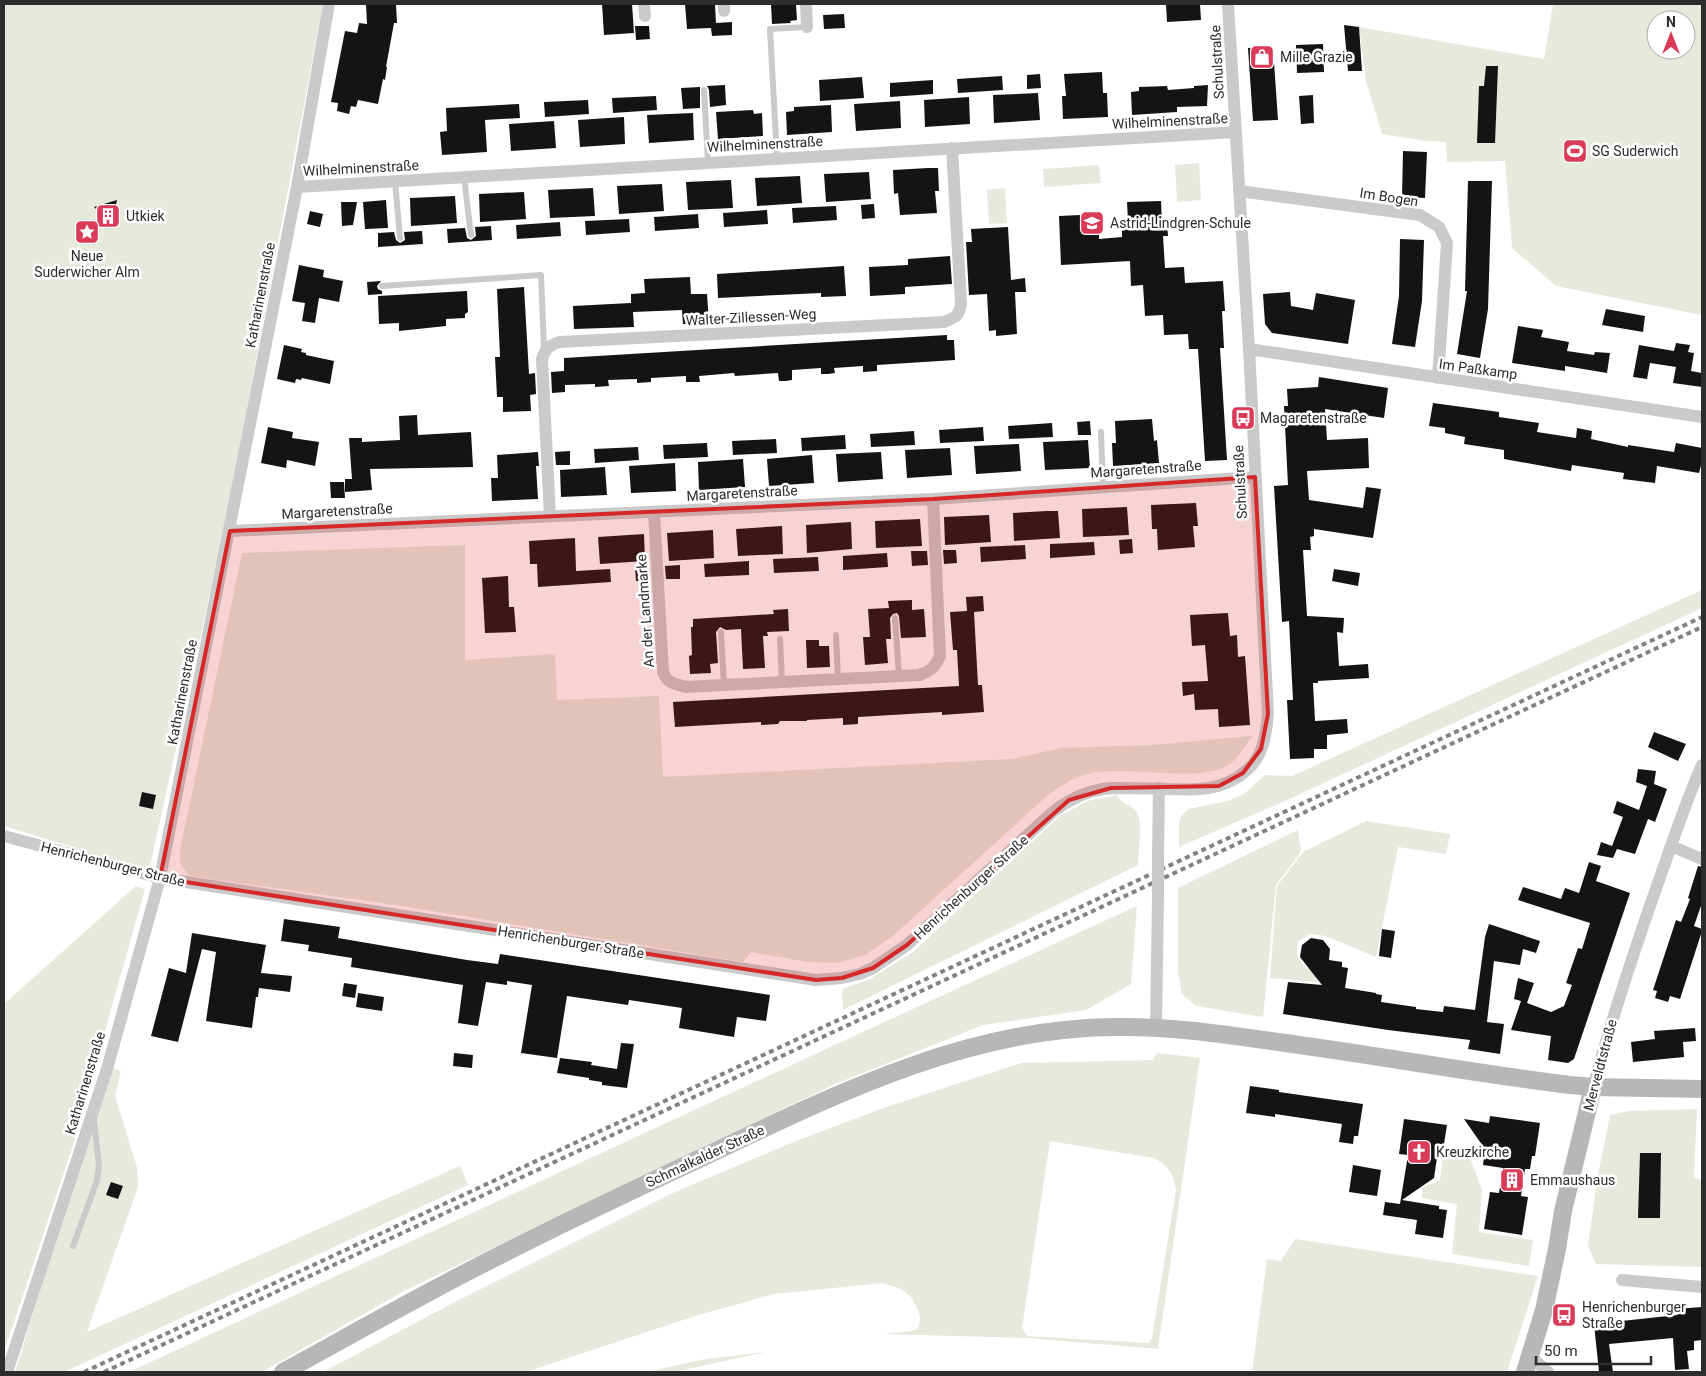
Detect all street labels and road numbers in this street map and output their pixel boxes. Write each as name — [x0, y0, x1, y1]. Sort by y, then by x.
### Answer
street label: Schulstraße — [1207, 25, 1227, 99]
street label: Wilhelminenstraße — [1112, 110, 1228, 132]
street label: Wilhelminenstraße — [707, 133, 823, 155]
street label: Wilhelminenstraße — [303, 157, 419, 179]
street label: Im Bogen — [1358, 184, 1420, 210]
street label: Katharinenstraße — [242, 241, 278, 349]
street label: Walter-Zillessen-Weg — [685, 306, 817, 328]
street label: Im Paßkamp — [1438, 356, 1518, 382]
street label: Schulstraße — [1230, 445, 1250, 519]
street label: Margaretenstraße — [1090, 457, 1202, 481]
street label: Margaretenstraße — [686, 482, 798, 504]
street label: Margaretenstraße — [281, 500, 393, 522]
street label: An der Landmarke — [633, 554, 657, 668]
street label: Katharinenstraße — [164, 638, 200, 746]
street label: Henrichenburger Straße — [911, 832, 1031, 942]
street label: Henrichenburger Straße — [39, 838, 187, 890]
street label: Henrichenburger Straße — [497, 923, 645, 961]
street label: Merveldtstraße — [1580, 1017, 1620, 1113]
street label: Katharinenstraße — [62, 1030, 108, 1136]
street label: Schmalkalder Straße — [643, 1121, 767, 1191]

